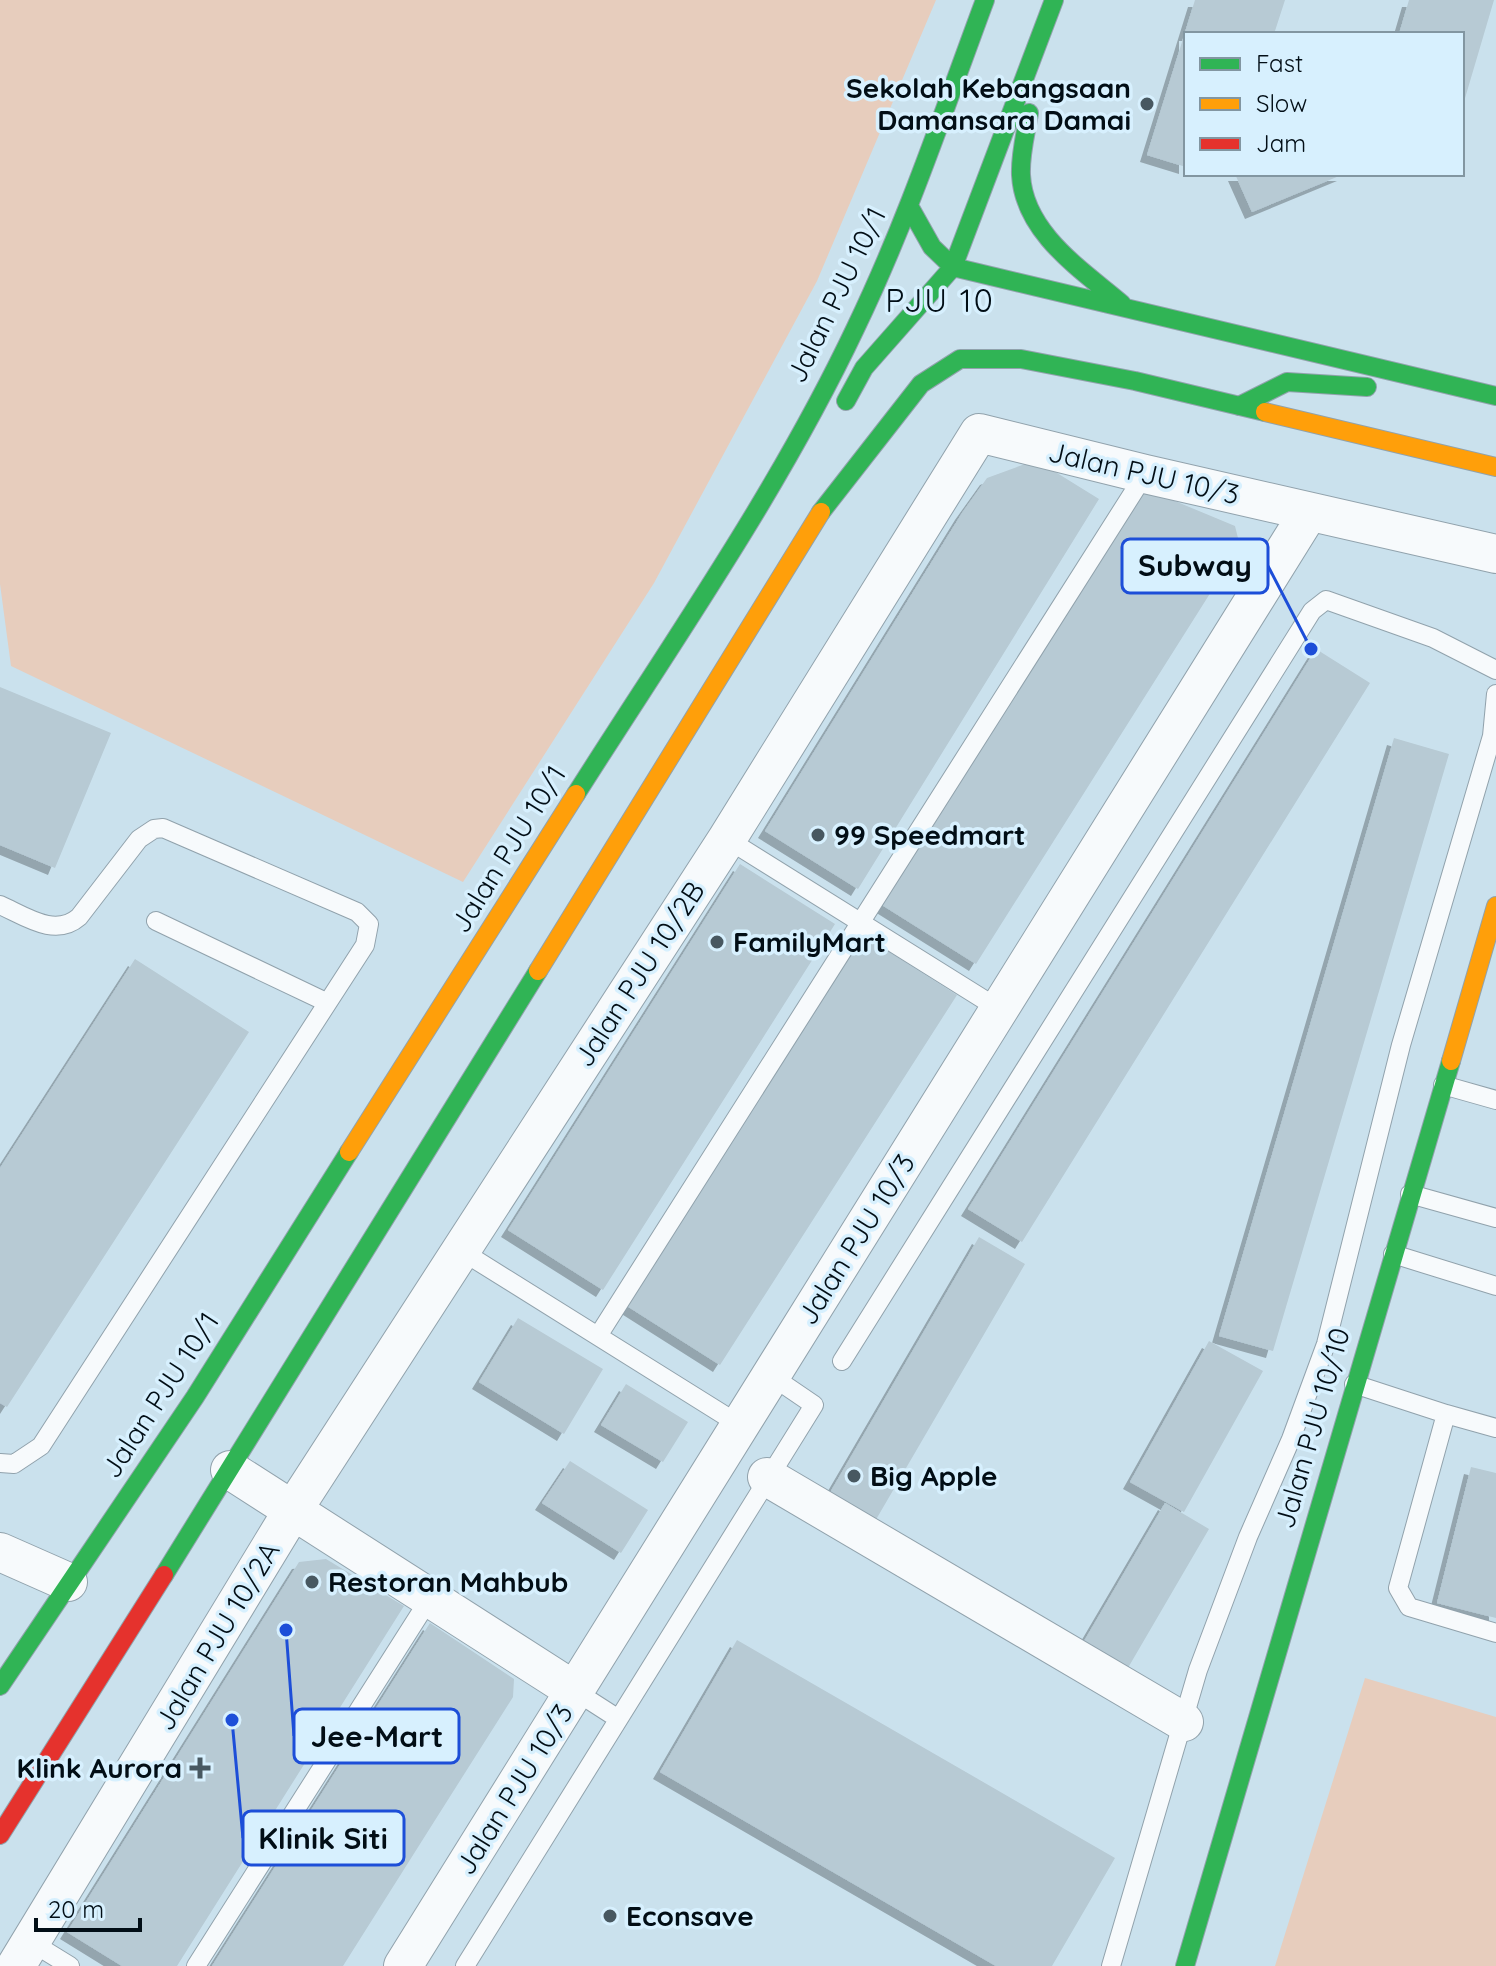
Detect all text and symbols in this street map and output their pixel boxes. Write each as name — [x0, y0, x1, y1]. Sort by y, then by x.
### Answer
legend — [1184, 32, 1464, 176]
text: Fast — [1256, 48, 1303, 78]
place label: Sekolah Kebangsaan Damansara Damai — [846, 70, 1131, 137]
text: Slow — [1256, 88, 1307, 118]
marker: Sekolah Kebangsaan Damansara Damai — [1138, 95, 1156, 113]
text: Jam — [1256, 128, 1306, 158]
street label: Jalan PJU 10/1 — [778, 202, 893, 388]
district label: PJU 10 — [885, 280, 995, 320]
street label: Jalan PJU 10/3 — [1045, 434, 1243, 511]
callout: Subway — [1122, 539, 1268, 593]
text: Subway — [1138, 546, 1252, 584]
street label: Jalan PJU 10/1 — [442, 759, 573, 939]
place label: 99 Speedmart — [834, 817, 1026, 852]
marker: 99 Speedmart — [809, 826, 827, 844]
street label: Jalan PJU 10/2B — [566, 875, 711, 1073]
place label: FamilyMart — [733, 924, 886, 959]
marker: FamilyMart — [708, 933, 726, 951]
street label: Jalan PJU 10/3 — [789, 1147, 922, 1331]
street label: Jalan PJU 10/1 — [93, 1305, 226, 1484]
street label: Jalan PJU 10/10 — [1266, 1324, 1357, 1532]
place label: Big Apple — [870, 1458, 998, 1493]
marker: Big Apple — [845, 1467, 863, 1485]
street label: Jalan PJU 10/2A — [147, 1535, 287, 1736]
place label: Restoran Mahbub — [328, 1564, 568, 1599]
marker: Restoran Mahbub — [303, 1573, 321, 1591]
street label: Jalan PJU 10/3 — [447, 1697, 580, 1881]
callout: Jee-Mart — [294, 1709, 459, 1763]
text: Jee-Mart — [311, 1717, 443, 1755]
place label: Klink Aurora — [17, 1750, 182, 1785]
marker: Klink Aurora — [189, 1757, 211, 1779]
callout: Klinik Siti — [243, 1811, 404, 1865]
text: Klinik Siti — [258, 1819, 388, 1857]
scale bar — [36, 1882, 140, 1932]
text: 20 m — [48, 1894, 104, 1924]
place label: Econsave — [626, 1898, 754, 1933]
marker: Econsave — [601, 1907, 619, 1925]

